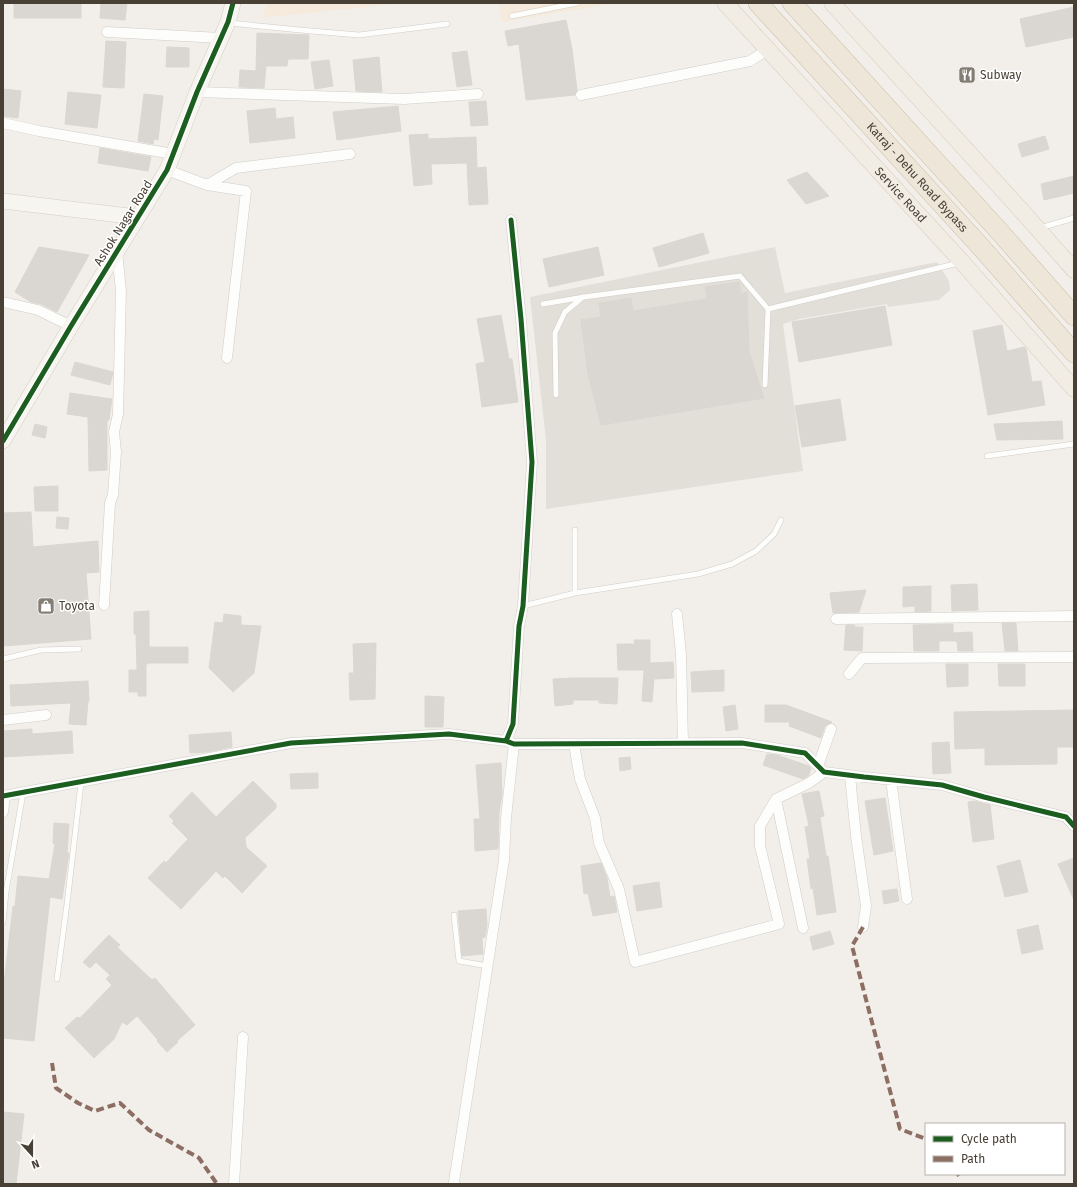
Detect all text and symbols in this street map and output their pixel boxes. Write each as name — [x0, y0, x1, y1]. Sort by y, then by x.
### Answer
restaurant icon: Subway — [957, 65, 977, 85]
place label: Subway — [980, 68, 1021, 82]
street label: Katraj - Dehu Road Bypass — [864, 120, 971, 235]
street label: Service Road — [872, 164, 929, 225]
street label: Ashok Nagar Road — [91, 178, 155, 268]
shop icon: Toyota — [36, 596, 56, 616]
place label: Toyota — [59, 599, 95, 613]
legend — [925, 1123, 1065, 1175]
text: Cycle path — [961, 1132, 1017, 1146]
north arrow — [12, 1135, 52, 1175]
text: Path — [961, 1152, 985, 1166]
text: N — [30, 1156, 41, 1171]

